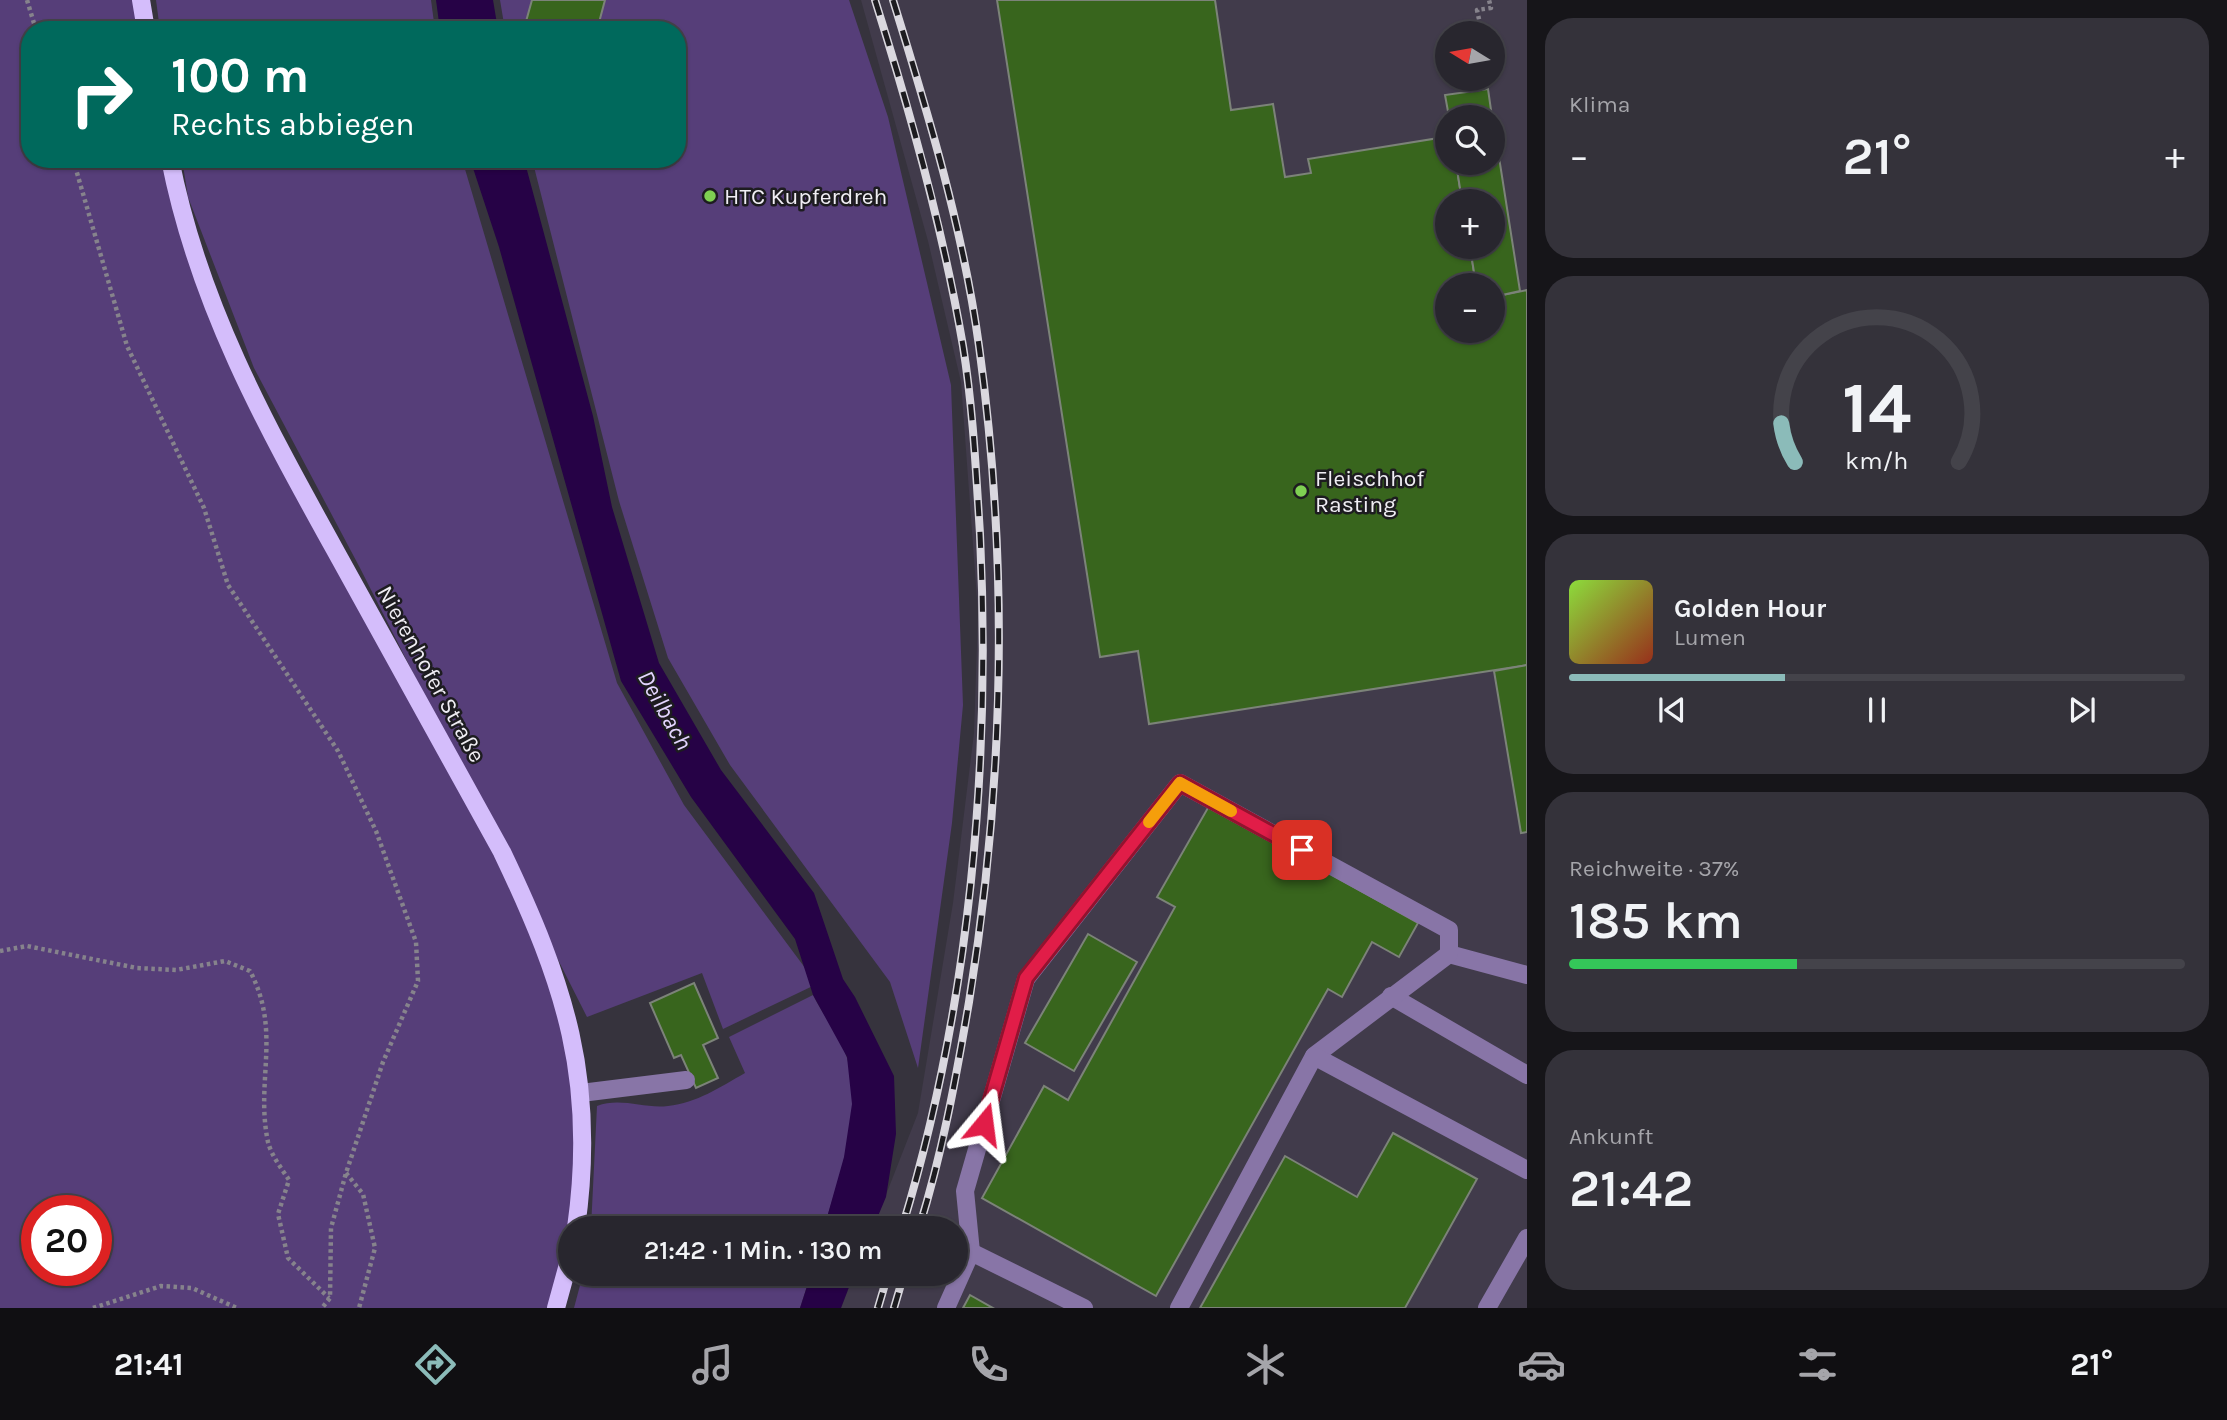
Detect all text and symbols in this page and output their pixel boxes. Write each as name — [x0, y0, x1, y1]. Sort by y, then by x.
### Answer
north arrow — [1435, 21, 1505, 91]
map controls — [1435, 21, 1505, 343]
text: 100 m — [171, 47, 309, 104]
icon: right — [56, 49, 147, 140]
text: Klima — [1569, 91, 1630, 118]
button: search — [1435, 105, 1505, 175]
text: Rechts abbiegen — [171, 106, 415, 143]
text: 21° — [1843, 126, 1911, 187]
text: − — [1569, 134, 1589, 179]
text: + — [2165, 134, 2185, 179]
place label: HTC Kupferdreh — [724, 183, 887, 210]
marker: HTC Kupferdreh — [702, 188, 718, 204]
button: + — [1435, 189, 1505, 259]
button: − — [1435, 273, 1505, 343]
text: 14 — [1842, 365, 1912, 450]
text: km/h — [1845, 446, 1909, 475]
place label: Fleischhof Rasting — [1315, 465, 1424, 518]
marker: Fleischhof Rasting — [1293, 483, 1309, 499]
street label: Nierenhofer Straße — [371, 581, 491, 767]
text: Golden Hour — [1674, 593, 1826, 624]
text: Lumen — [1674, 624, 1746, 651]
water label: Deilbach — [632, 665, 698, 755]
icon: previous — [1653, 691, 1691, 729]
icon: pause — [1858, 691, 1896, 729]
icon: next — [2063, 691, 2101, 729]
pin — [1272, 820, 1332, 880]
icon: arrive — [1283, 831, 1321, 869]
text: Reichweite · 37% — [1569, 855, 1739, 882]
text: 185 km — [1569, 890, 1743, 951]
position arrow — [947, 1087, 1021, 1161]
text: Ankunft — [1569, 1123, 1653, 1150]
text: 21:42 — [1569, 1158, 1693, 1219]
speed limit sign: 20 — [21, 1195, 112, 1286]
text: 21:42 · 1 Min. · 130 m — [644, 1235, 882, 1266]
icon: directions — [411, 1340, 460, 1389]
icon: music — [688, 1340, 737, 1389]
icon: phone — [964, 1340, 1013, 1389]
icon: climate — [1241, 1340, 1290, 1389]
icon: car — [1517, 1340, 1566, 1389]
icon: filters — [1793, 1340, 1842, 1389]
text: 21:41 — [114, 1346, 184, 1383]
text: 21° — [2070, 1346, 2113, 1383]

